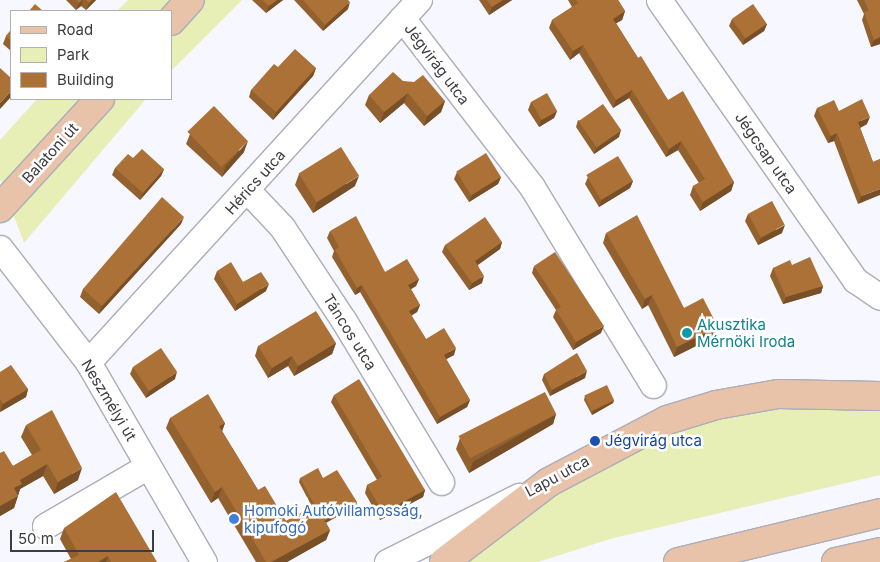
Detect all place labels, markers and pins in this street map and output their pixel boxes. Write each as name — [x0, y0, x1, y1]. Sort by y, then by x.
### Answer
place label: Akusztika Mérnöki Iroda — [697, 315, 795, 350]
marker: Akusztika Mérnöki Iroda — [681, 327, 693, 339]
place label: Jégvirág utca — [605, 432, 702, 450]
marker: Jégvirág utca — [589, 435, 601, 447]
place label: Homoki Autóvillamosság, kipufogó — [244, 501, 423, 536]
marker: Homoki Autóvillamosság, kipufogó — [228, 513, 240, 525]

